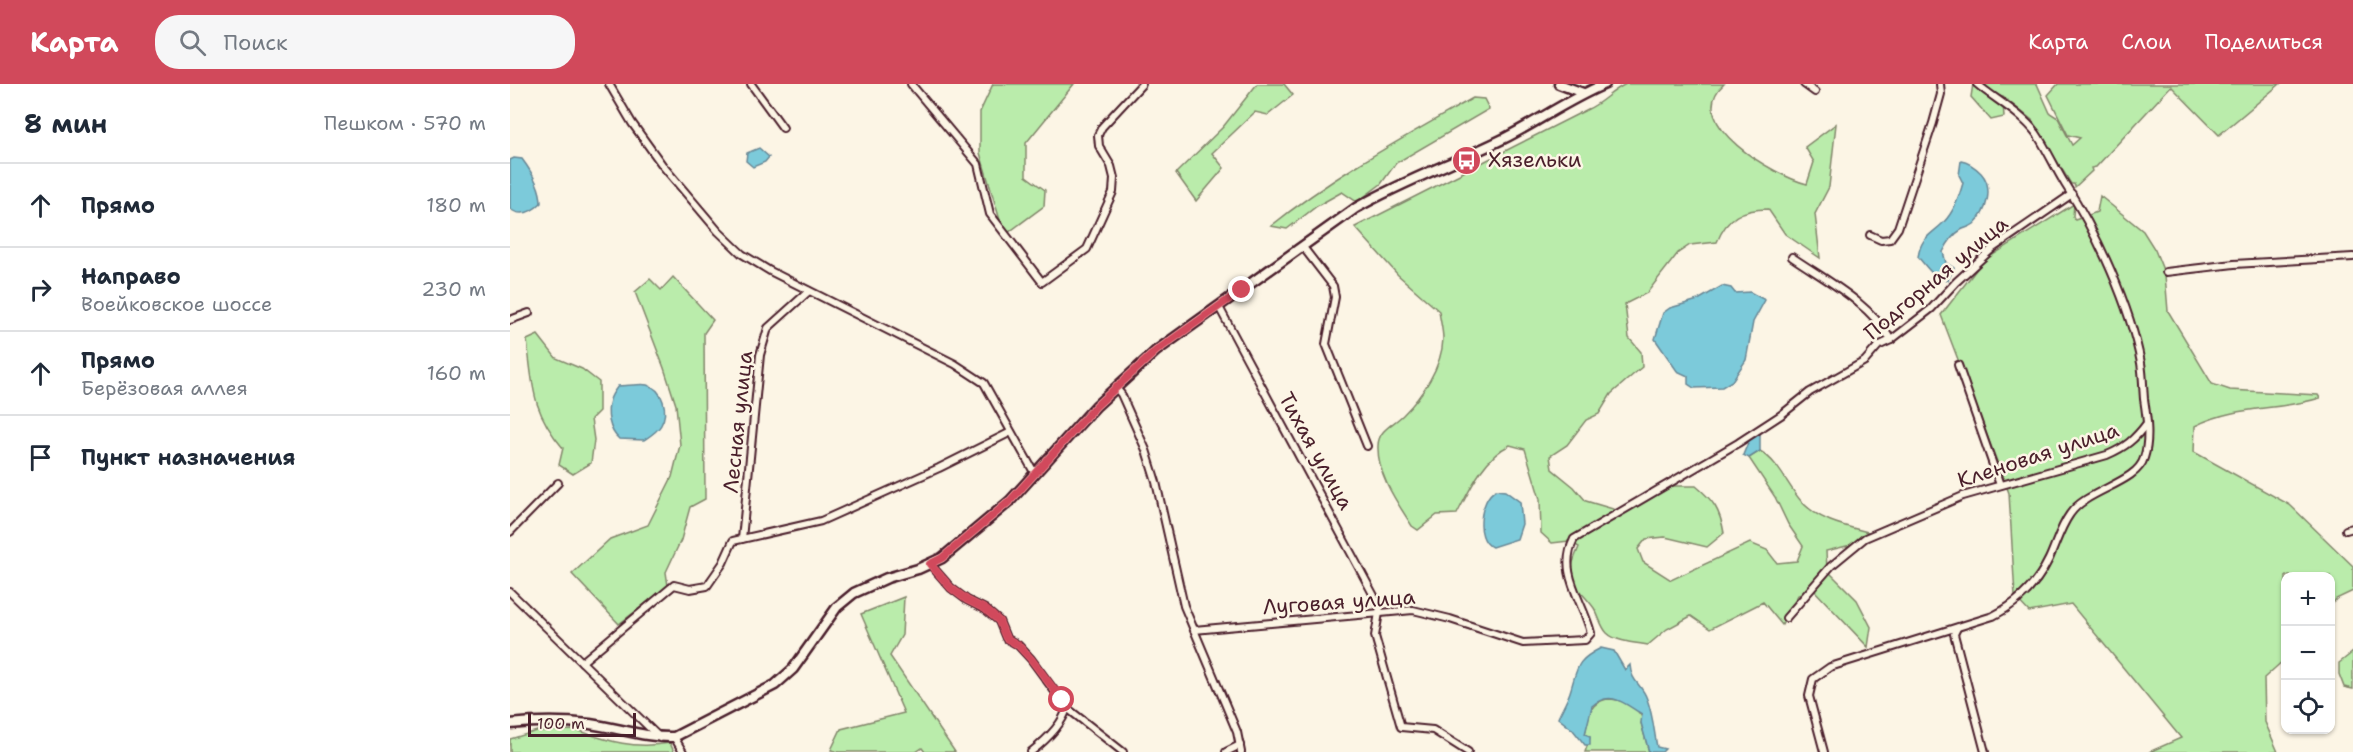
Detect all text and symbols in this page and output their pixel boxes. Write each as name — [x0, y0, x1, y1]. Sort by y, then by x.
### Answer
search box — [155, 15, 575, 69]
text: Карта — [30, 23, 119, 61]
icon: search — [176, 26, 209, 59]
text: Поиск — [224, 28, 288, 57]
text: Карта — [2028, 28, 2088, 56]
text: Слои — [2121, 28, 2172, 56]
text: Поделиться — [2205, 28, 2323, 56]
text: 8 мин — [24, 106, 107, 141]
text: Пешком · 570 m — [324, 110, 486, 136]
bus stop icon: Хязельки — [1451, 144, 1483, 176]
place label: Хязельки — [1488, 146, 1582, 174]
icon: ahead — [24, 189, 57, 222]
text: Прямо — [81, 191, 155, 220]
text: 180 m — [426, 192, 486, 218]
street label: Подгорная улица — [1858, 210, 2014, 346]
text: Направо — [81, 262, 181, 291]
icon: right — [24, 273, 57, 306]
text: 230 m — [421, 276, 486, 302]
route end — [1228, 276, 1254, 302]
text: Воейковское шоссе — [81, 291, 272, 317]
text: Прямо — [81, 346, 155, 375]
street label: Лесная улица — [717, 349, 759, 495]
icon: ahead — [24, 357, 57, 390]
text: 160 m — [427, 360, 486, 386]
text: Берёзовая аллея — [81, 375, 248, 401]
street label: Тихая улица — [1272, 387, 1360, 515]
street label: Кленовая улица — [1954, 416, 2122, 494]
icon: arrive — [24, 441, 57, 474]
text: Пункт назначения — [81, 443, 295, 472]
map controls — [2281, 572, 2335, 734]
button: + — [2281, 572, 2335, 626]
street label: Луговая улица — [1262, 583, 1416, 621]
button: − — [2281, 626, 2335, 680]
button: locate — [2281, 680, 2335, 734]
route start — [1048, 686, 1074, 712]
scale bar — [528, 710, 636, 738]
text: 100 m — [537, 713, 585, 734]

